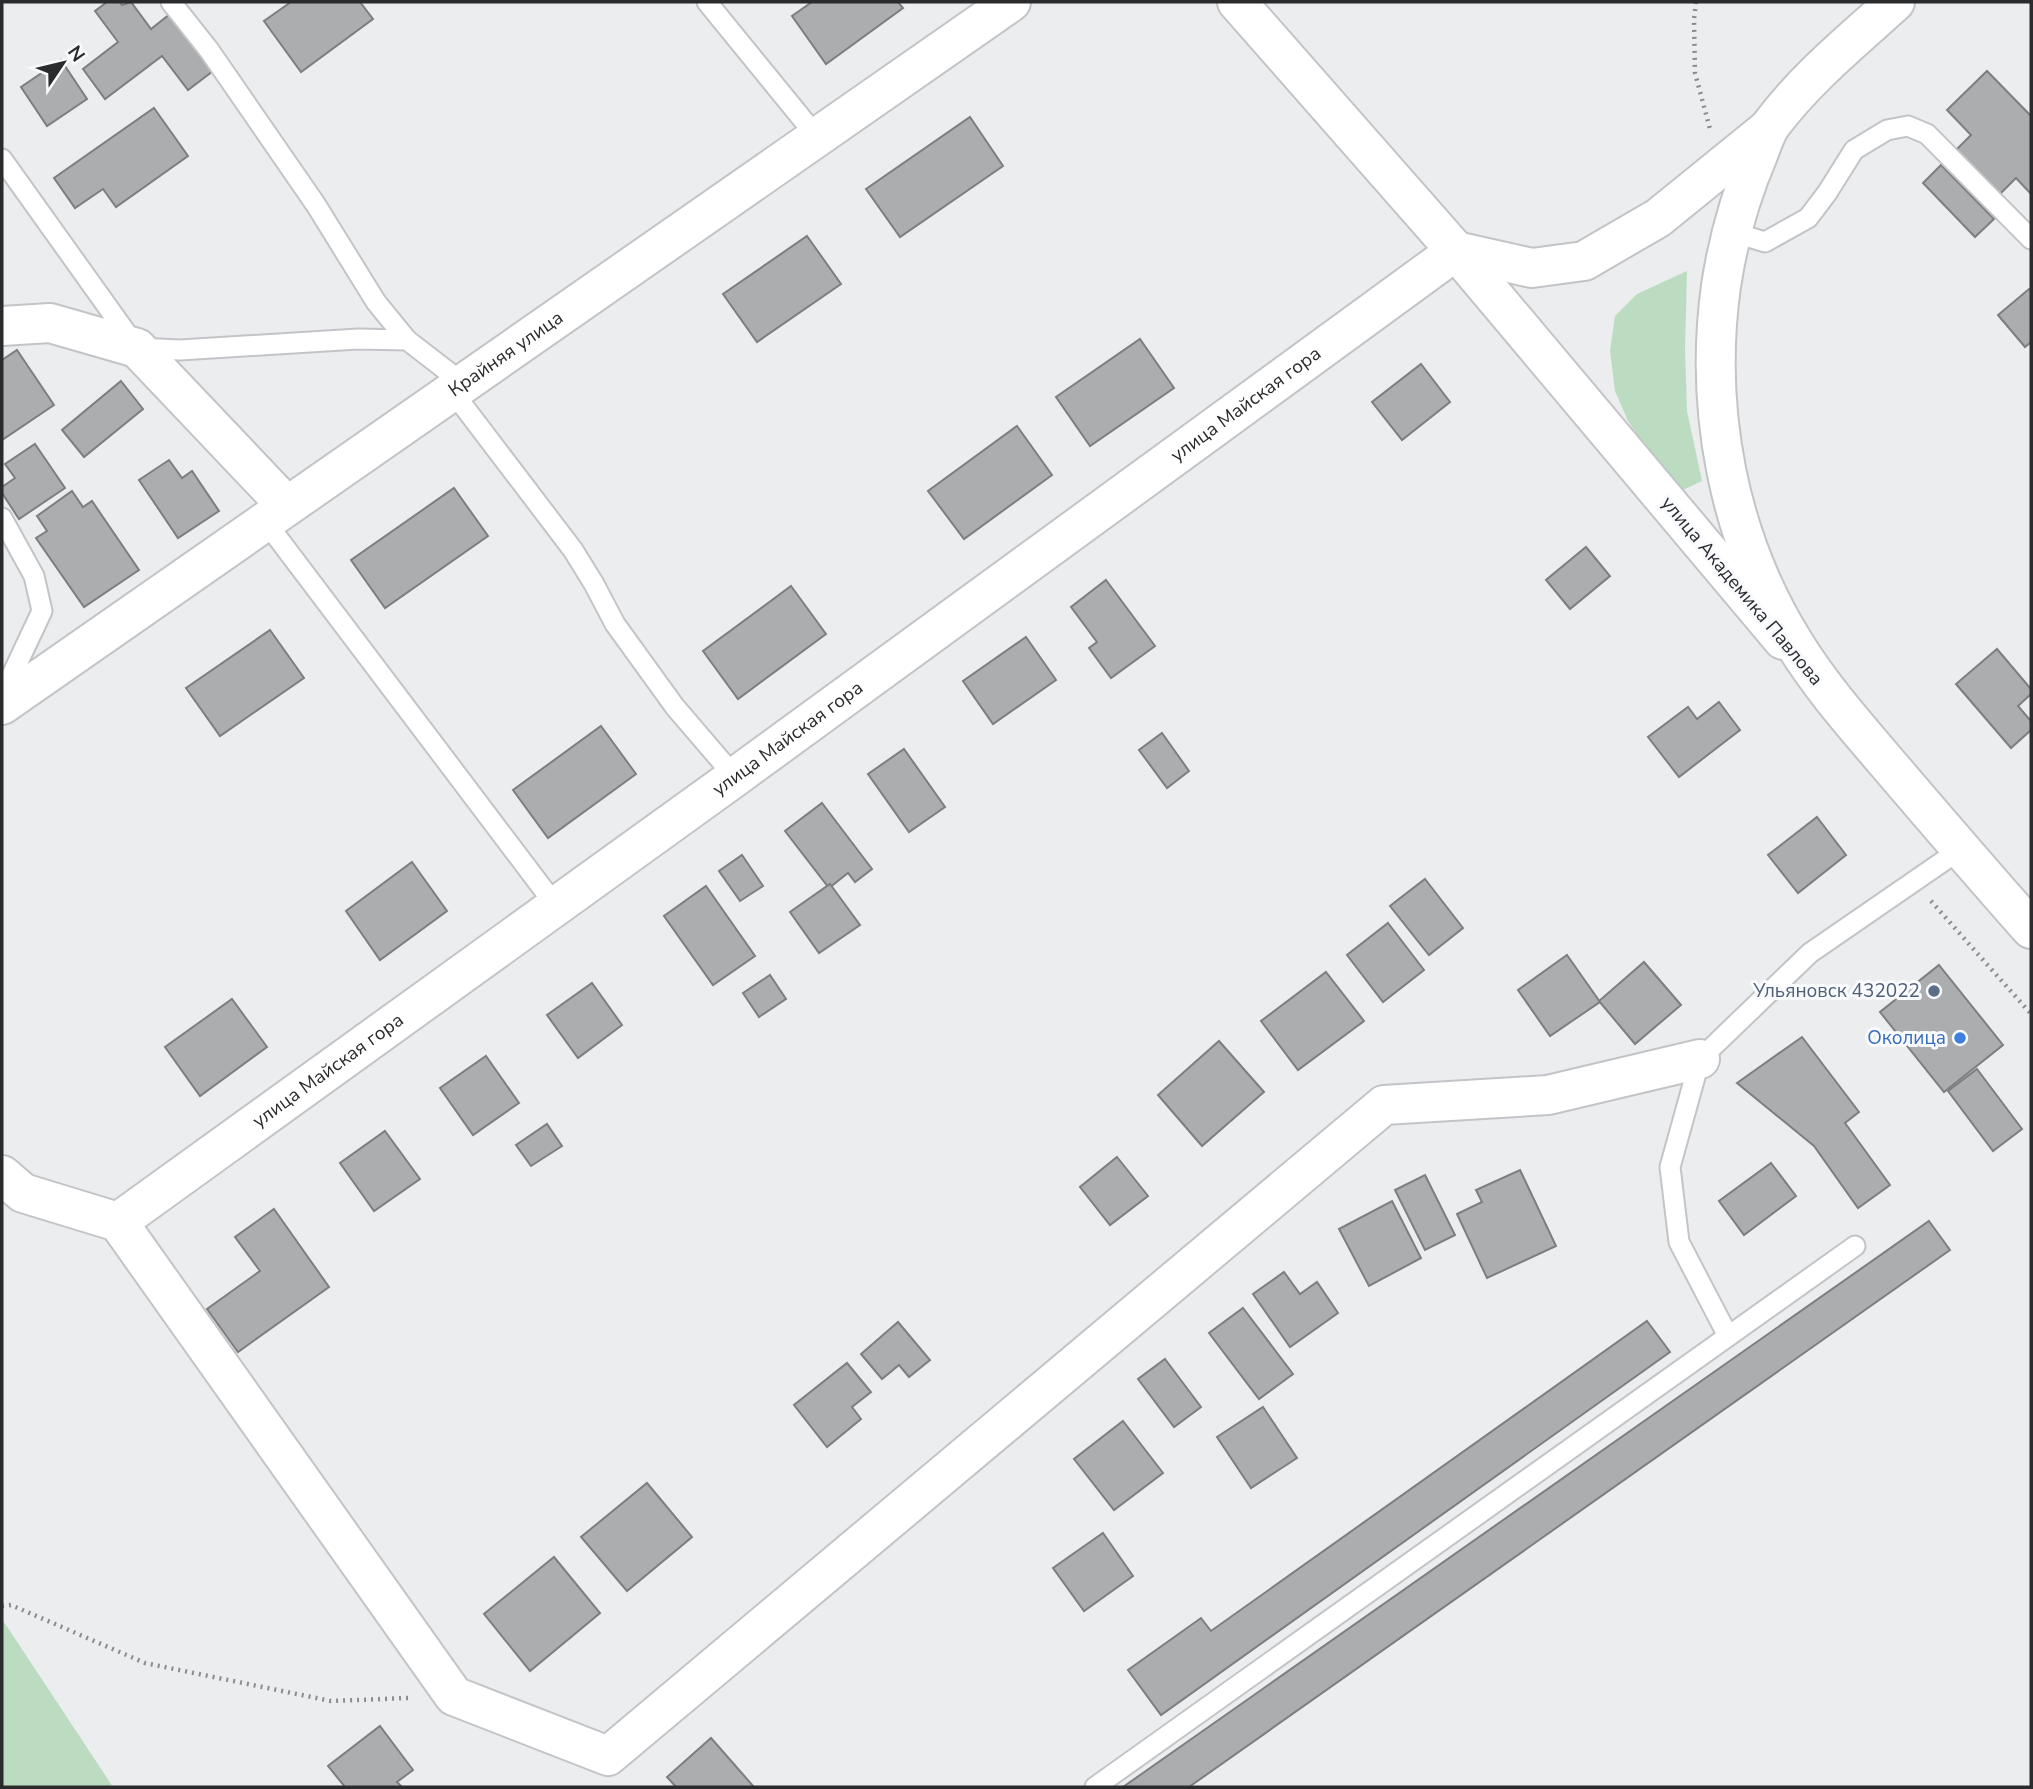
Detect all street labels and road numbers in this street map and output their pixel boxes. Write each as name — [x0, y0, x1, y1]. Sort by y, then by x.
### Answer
street label: Крайняя улица — [443, 305, 568, 403]
street label: улица Майская гора — [1165, 341, 1326, 468]
street label: улица Академика Павлова — [1655, 491, 1829, 691]
street label: улица Майская гора — [707, 675, 868, 802]
street label: улица Майская гора — [247, 1007, 409, 1134]

